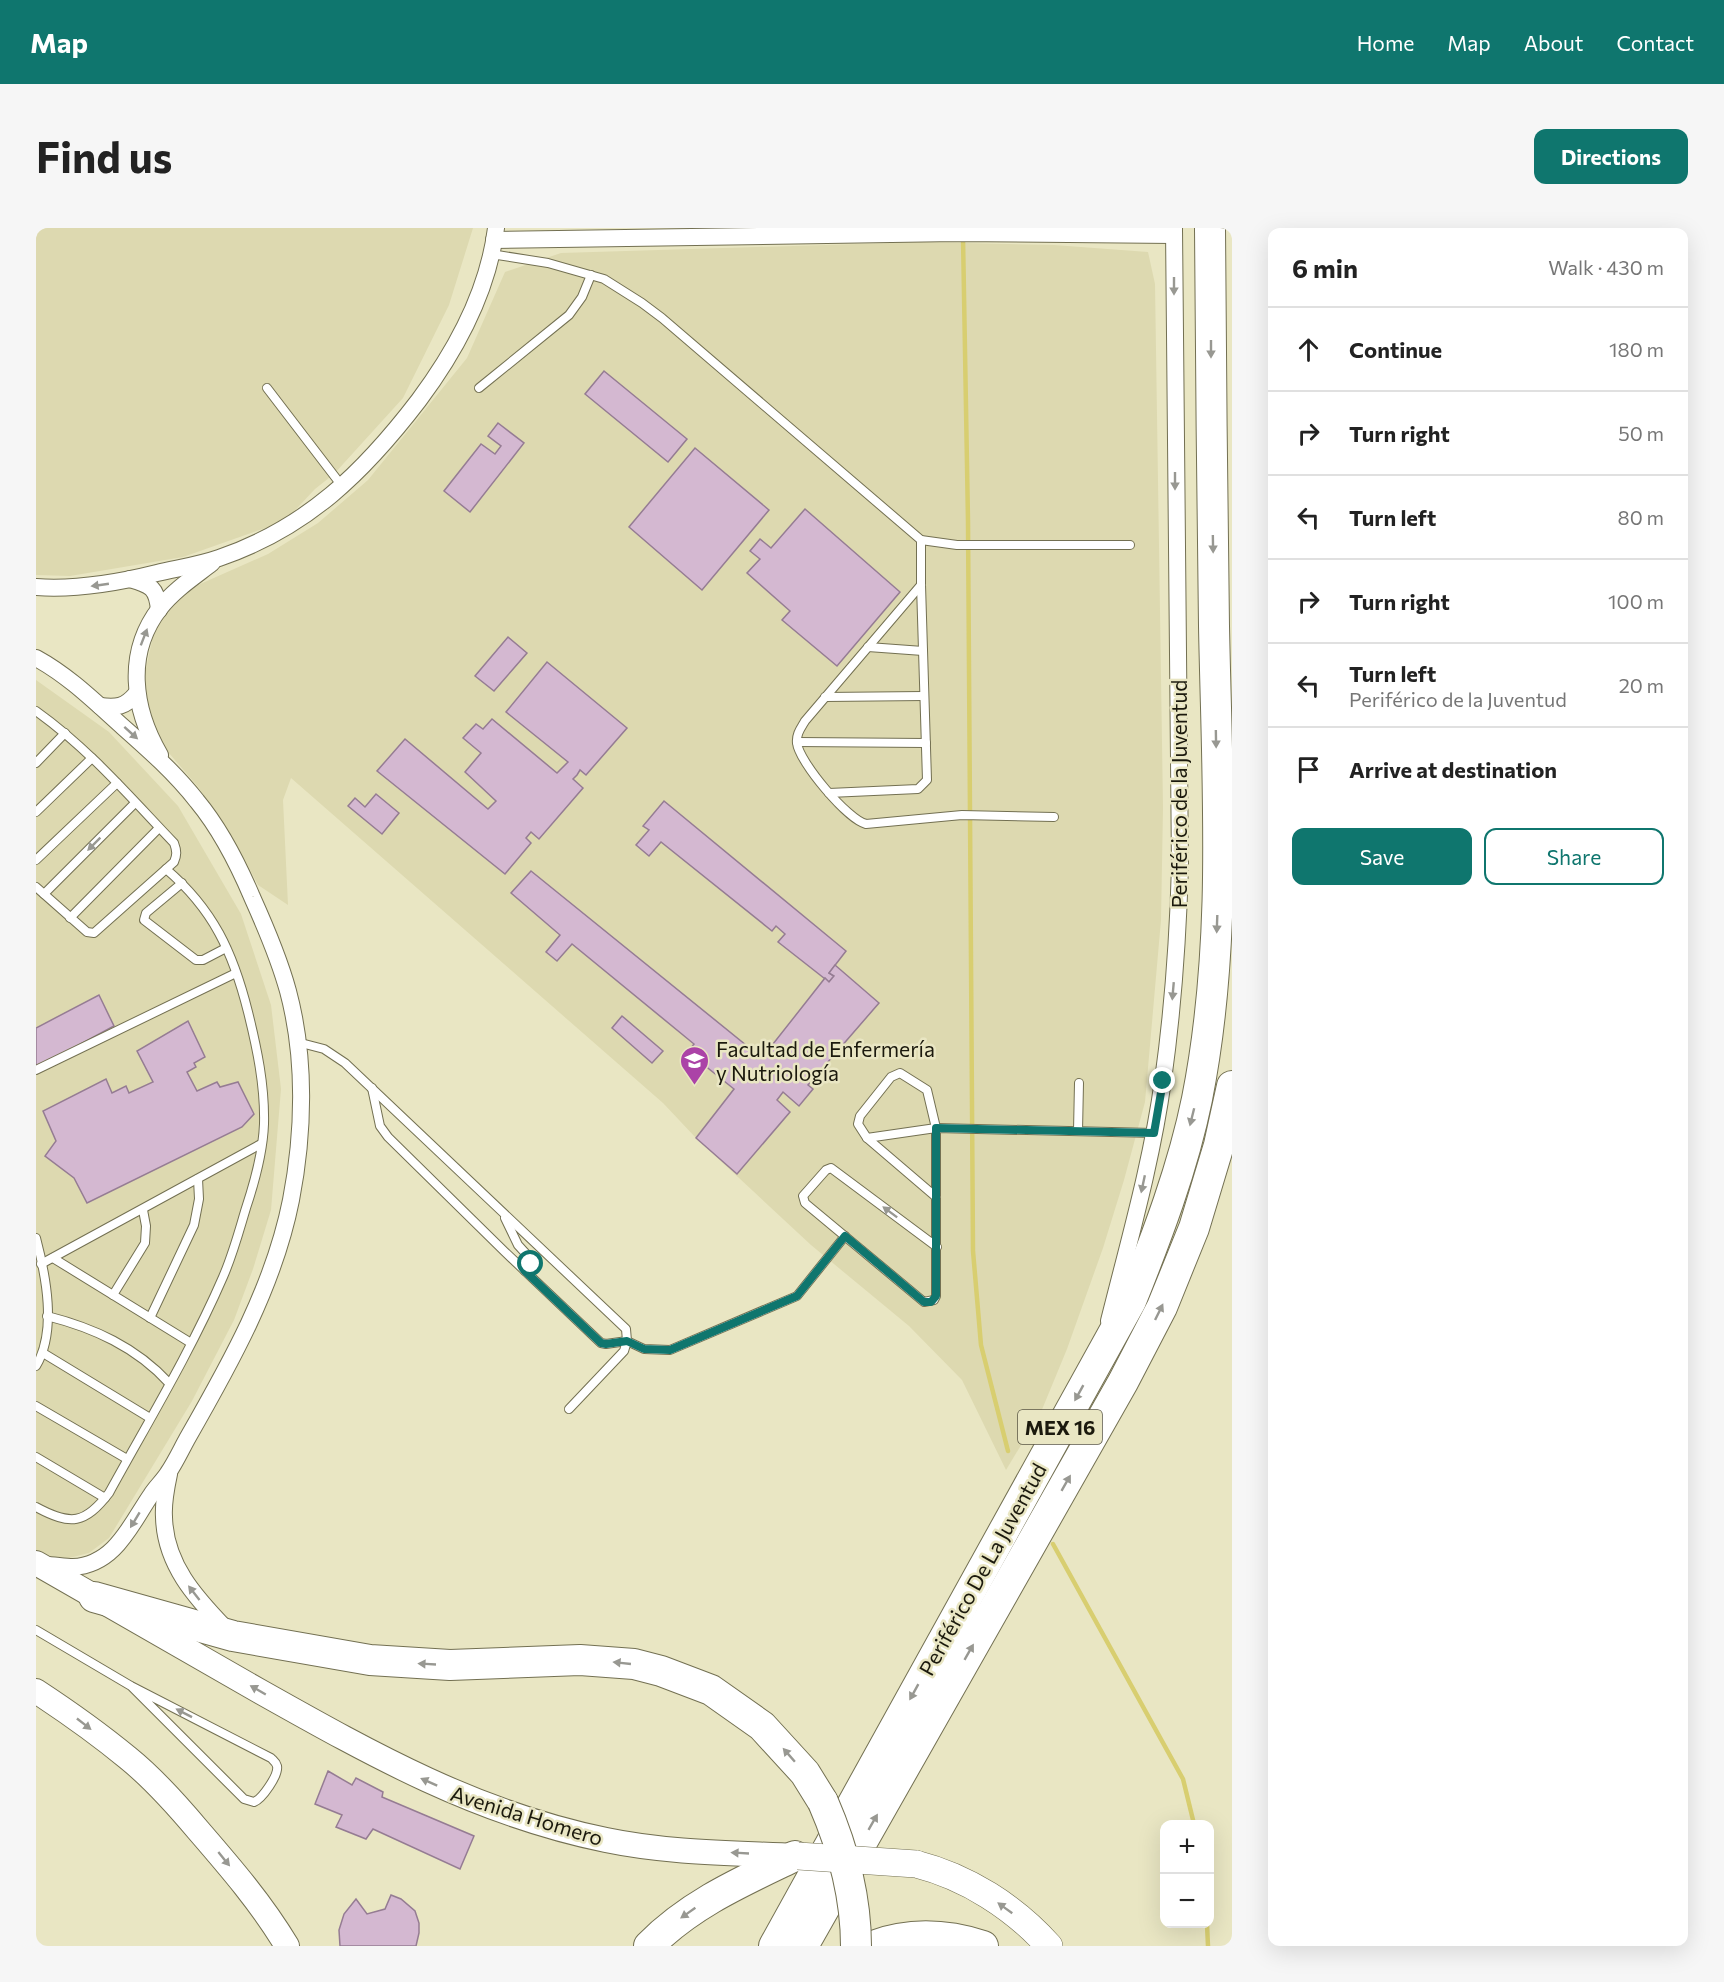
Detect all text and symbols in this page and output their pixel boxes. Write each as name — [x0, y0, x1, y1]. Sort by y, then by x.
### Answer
text: Map — [30, 25, 88, 59]
text: Home — [1357, 30, 1414, 55]
text: Map — [1447, 30, 1491, 55]
text: About — [1524, 30, 1583, 55]
text: Contact — [1616, 30, 1694, 55]
button: Directions — [1534, 129, 1688, 184]
text: Find us — [36, 130, 172, 182]
text: 6 min — [1292, 252, 1358, 283]
text: Walk · 430 m — [1548, 255, 1664, 279]
one-way arrow — [1169, 277, 1179, 296]
icon: ahead — [1292, 333, 1325, 366]
text: Continue — [1349, 336, 1442, 363]
text: 180 m — [1609, 337, 1664, 361]
one-way arrow — [1206, 340, 1216, 359]
icon: right — [1292, 417, 1325, 450]
text: Turn right — [1349, 420, 1450, 447]
text: 50 m — [1618, 421, 1664, 445]
one-way arrow — [1171, 472, 1180, 491]
icon: left — [1292, 501, 1325, 534]
text: Turn left — [1349, 504, 1436, 531]
text: 80 m — [1618, 505, 1664, 529]
one-way arrow — [1208, 535, 1217, 554]
one-way arrow — [90, 580, 109, 590]
icon: right — [1292, 585, 1325, 618]
text: Turn right — [1349, 588, 1450, 615]
text: 100 m — [1608, 589, 1664, 613]
one-way arrow — [140, 628, 149, 646]
text: Turn left — [1349, 660, 1436, 687]
icon: left — [1292, 669, 1325, 702]
text: 20 m — [1619, 673, 1664, 697]
street label: Periférico de la Juventud — [1166, 680, 1191, 908]
text: Periférico de la Juventud — [1349, 687, 1567, 711]
one-way arrow — [123, 726, 138, 740]
one-way arrow — [1211, 730, 1221, 749]
icon: arrive — [1292, 753, 1325, 786]
text: Arrive at destination — [1349, 756, 1557, 783]
button: Save — [1292, 828, 1472, 885]
button: Share — [1484, 828, 1664, 885]
one-way arrow — [87, 837, 101, 851]
one-way arrow — [1212, 914, 1221, 933]
one-way arrow — [1168, 982, 1178, 1001]
place label: Facultad de Enfermería y Nutriología — [716, 1036, 935, 1085]
school or university icon: Facultad de Enfermería y Nutriología — [679, 1044, 711, 1086]
route end — [1149, 1067, 1175, 1093]
one-way arrow — [1187, 1108, 1197, 1126]
one-way arrow — [1138, 1174, 1147, 1193]
one-way arrow — [883, 1206, 899, 1218]
route start — [517, 1250, 543, 1276]
one-way arrow — [1155, 1303, 1164, 1320]
one-way arrow — [1074, 1385, 1084, 1402]
road number: MEX 16 — [1018, 1410, 1102, 1444]
street label: Periférico De La Juventud — [913, 1459, 1051, 1679]
one-way arrow — [1060, 1475, 1071, 1491]
one-way arrow — [130, 1512, 141, 1528]
one-way arrow — [188, 1586, 200, 1601]
one-way arrow — [964, 1644, 974, 1661]
one-way arrow — [612, 1658, 631, 1668]
one-way arrow — [418, 1659, 437, 1668]
one-way arrow — [909, 1684, 919, 1701]
one-way arrow — [249, 1685, 266, 1695]
one-way arrow — [175, 1708, 192, 1718]
one-way arrow — [76, 1718, 92, 1731]
one-way arrow — [783, 1748, 796, 1763]
one-way arrow — [420, 1777, 438, 1787]
street label: Avenida Homero — [448, 1780, 606, 1850]
one-way arrow — [868, 1813, 878, 1830]
map controls — [1160, 1820, 1214, 1928]
button: + — [1160, 1820, 1214, 1874]
one-way arrow — [730, 1849, 749, 1858]
one-way arrow — [217, 1852, 229, 1867]
button: − — [1160, 1874, 1214, 1928]
one-way arrow — [998, 1902, 1014, 1914]
one-way arrow — [680, 1907, 696, 1919]

